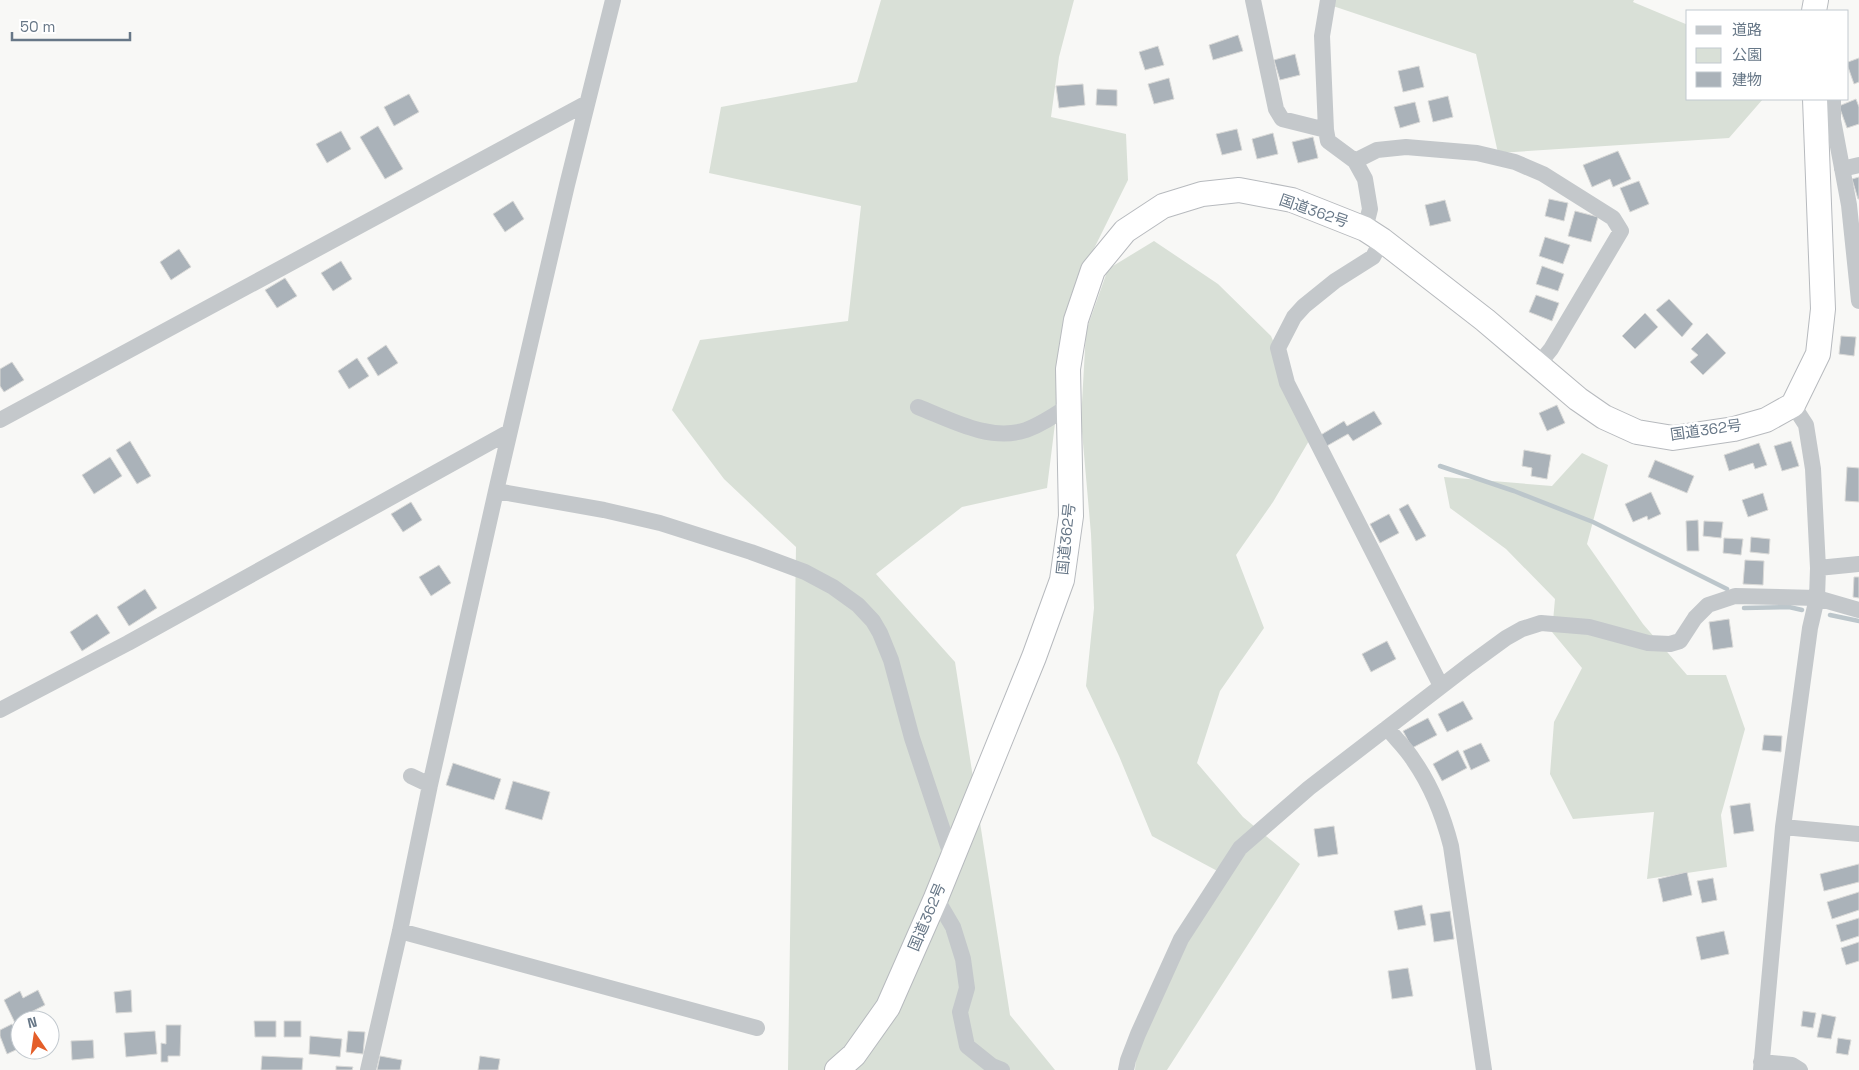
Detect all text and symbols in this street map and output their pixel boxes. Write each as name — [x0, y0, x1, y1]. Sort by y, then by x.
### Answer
scale bar — [12, 10, 130, 42]
legend — [1686, 10, 1849, 100]
text: 50 m — [20, 17, 55, 36]
text: 道路 — [1732, 20, 1762, 39]
text: 公園 — [1732, 45, 1762, 64]
text: 建物 — [1732, 70, 1762, 89]
street label: 国道362号 — [1277, 190, 1351, 231]
street label: 国道362号 — [1669, 415, 1743, 444]
street label: 国道362号 — [1052, 502, 1079, 576]
street label: 国道362号 — [904, 880, 949, 954]
north arrow — [10, 1010, 60, 1060]
text: N — [25, 1013, 39, 1032]

